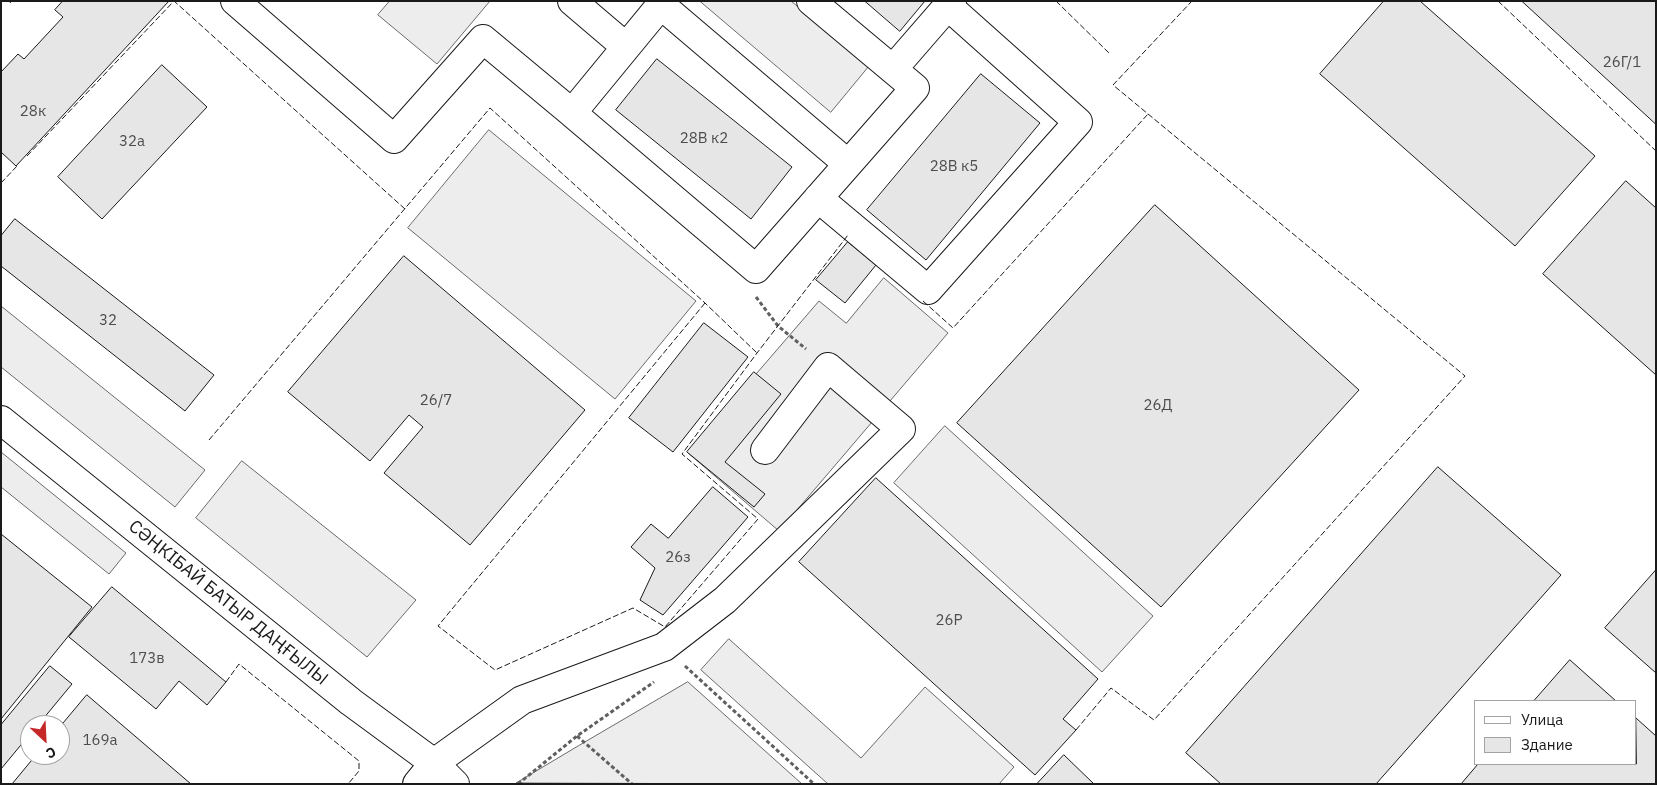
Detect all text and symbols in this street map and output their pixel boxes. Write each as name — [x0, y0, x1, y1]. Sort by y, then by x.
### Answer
house number: 26Г/1 — [1603, 54, 1641, 72]
house number: 28к — [20, 103, 46, 121]
house number: 28В к2 — [680, 130, 728, 148]
house number: 32а — [119, 133, 145, 151]
house number: 28В к5 — [930, 158, 978, 176]
house number: 32 — [99, 312, 117, 330]
house number: 26/7 — [420, 392, 452, 410]
house number: 26Д — [1144, 397, 1172, 415]
street label: СӘҢКІБАЙ БАТЫР ДАҢҒЫЛЫ — [124, 516, 332, 690]
house number: 26з — [665, 549, 691, 567]
house number: 26Р — [935, 612, 963, 630]
house number: 173в — [129, 650, 165, 668]
legend — [1474, 700, 1637, 765]
text: Улица — [1521, 710, 1563, 729]
north arrow — [20, 715, 70, 765]
house number: 169а — [82, 732, 118, 750]
text: Здание — [1521, 735, 1573, 754]
text: С — [43, 743, 59, 763]

